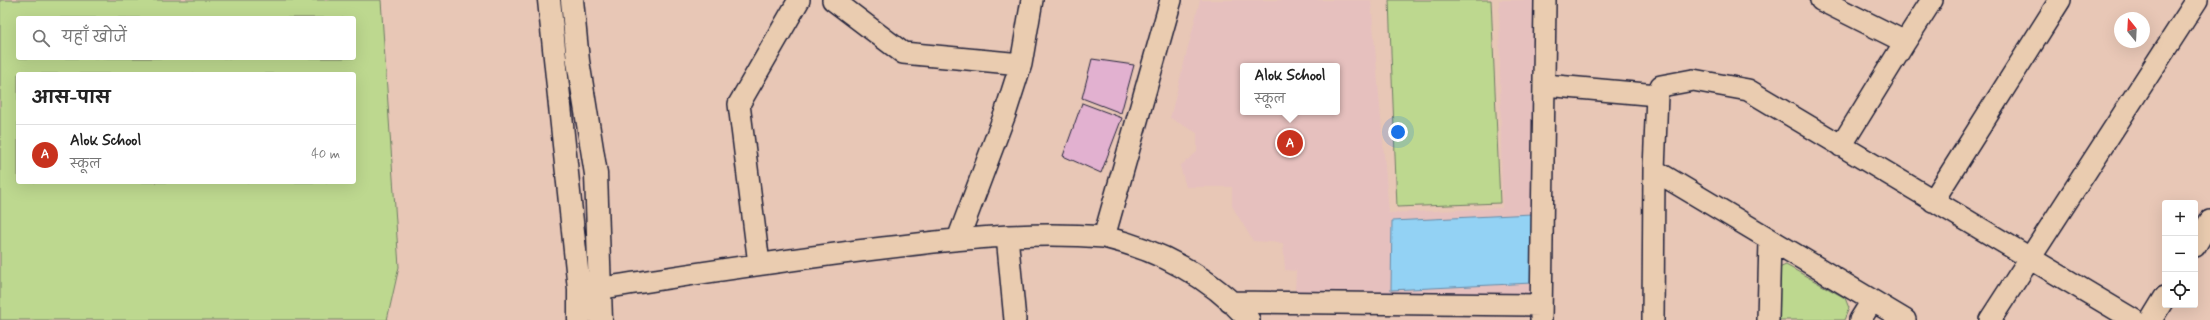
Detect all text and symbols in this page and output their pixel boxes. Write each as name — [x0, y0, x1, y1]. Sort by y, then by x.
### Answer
north arrow — [2114, 12, 2150, 48]
search box — [16, 16, 356, 60]
icon: search — [30, 27, 52, 49]
text: यहाँ खोजें — [62, 28, 127, 48]
popup — [1240, 63, 1340, 115]
text: Alok School — [1254, 66, 1326, 86]
text: आस-पास — [32, 87, 110, 109]
text: स्कूल — [1254, 91, 1285, 108]
your location — [1388, 122, 1408, 142]
pin: A — [1277, 128, 1303, 158]
text: Alok School — [70, 131, 141, 151]
text: A — [41, 146, 49, 163]
text: 40 m — [311, 146, 340, 163]
text: स्कूल — [70, 156, 101, 173]
map controls — [2162, 200, 2198, 308]
button: + — [2162, 200, 2198, 236]
button: − — [2162, 236, 2198, 272]
button: locate — [2162, 272, 2198, 308]

